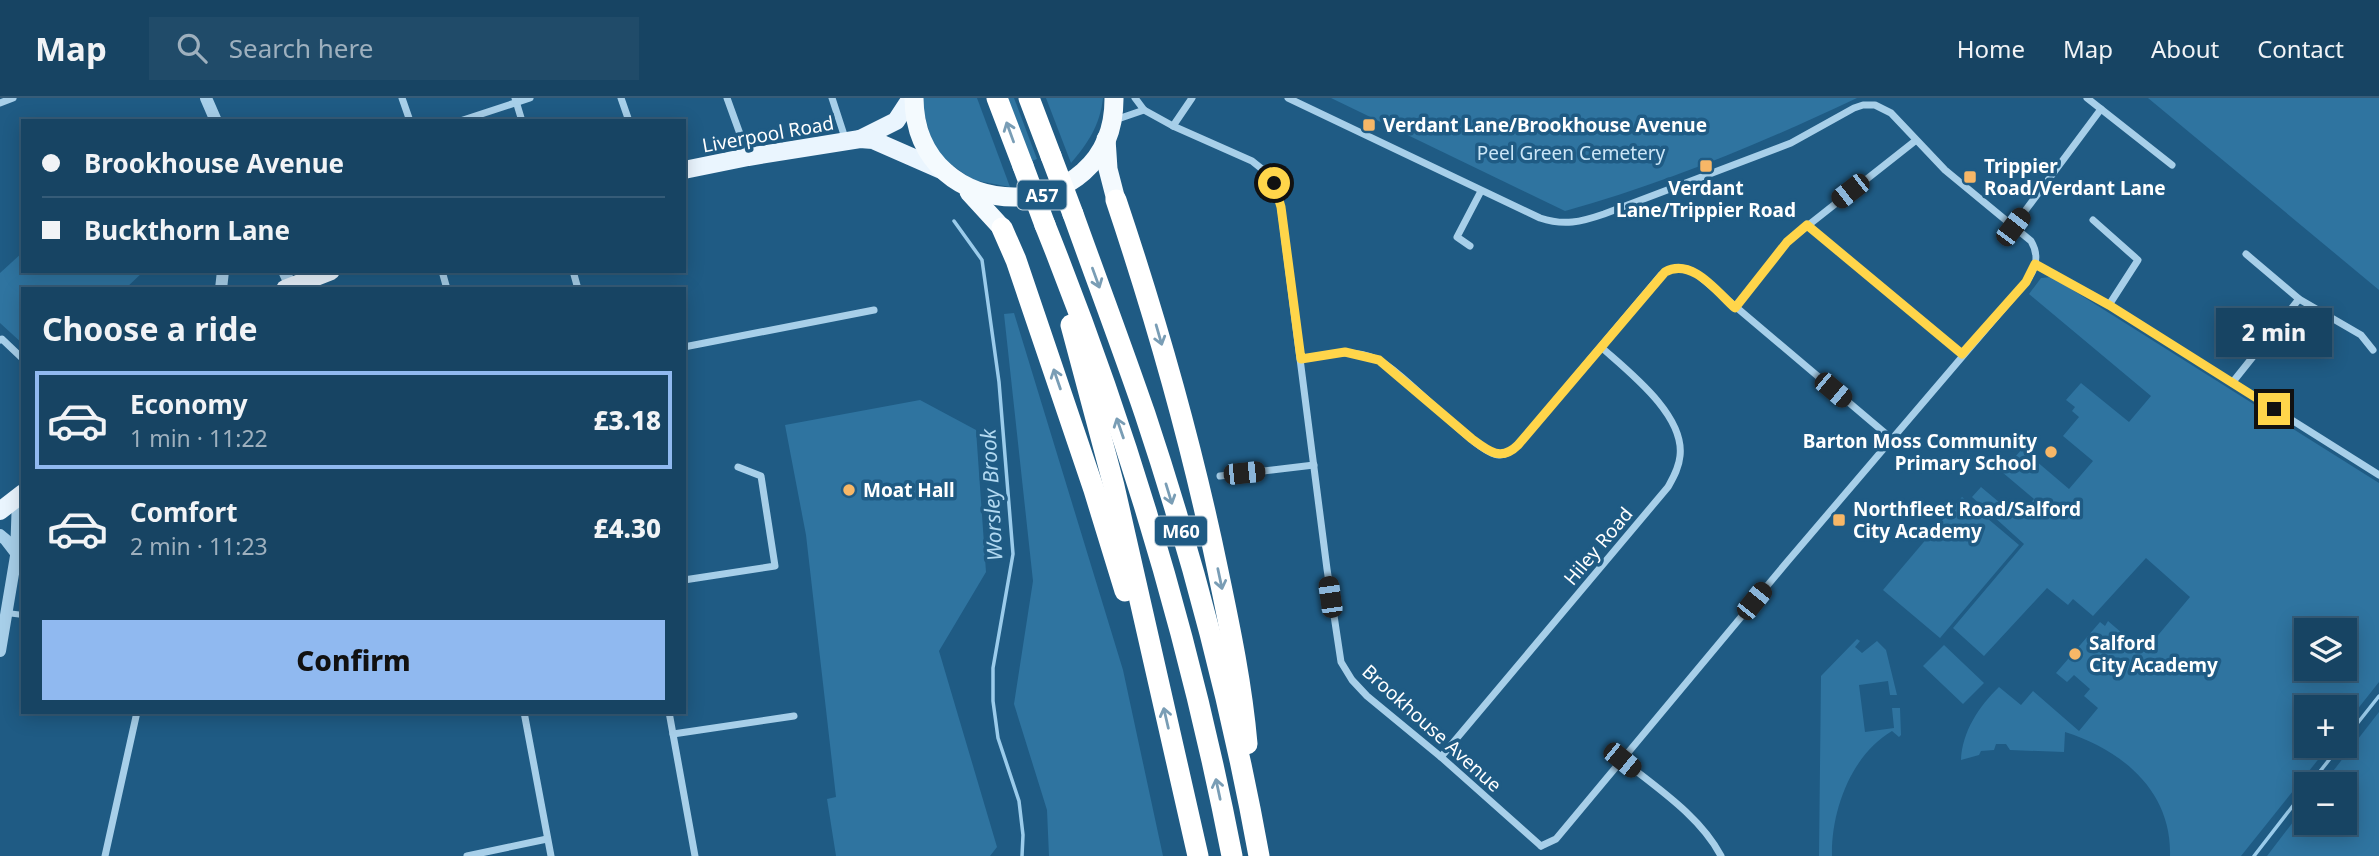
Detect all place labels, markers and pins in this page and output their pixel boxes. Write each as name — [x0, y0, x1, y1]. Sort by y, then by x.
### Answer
place label: Verdant Lane/Brookhouse Avenue — [1383, 112, 1707, 138]
marker: Verdant Lane/Brookhouse Avenue — [1361, 117, 1377, 133]
place label: Trippier Road/Verdant Lane — [1984, 153, 2166, 201]
marker: Verdant Lane/Trippier Road — [1698, 158, 1714, 174]
marker: Trippier Road/Verdant Lane — [1962, 169, 1978, 185]
place label: Verdant Lane/Trippier Road — [1616, 175, 1796, 223]
place label: Barton Moss Community Primary School — [1803, 428, 2037, 476]
marker: Barton Moss Community Primary School — [2043, 444, 2059, 460]
place label: Moat Hall — [863, 477, 955, 503]
marker: Moat Hall — [841, 482, 857, 498]
place label: Northfleet Road/Salford City Academy — [1853, 496, 2081, 544]
marker: Northfleet Road/Salford City Academy — [1831, 512, 1847, 528]
place label: Salford City Academy — [2089, 630, 2218, 678]
marker: Salford City Academy — [2067, 646, 2083, 662]

